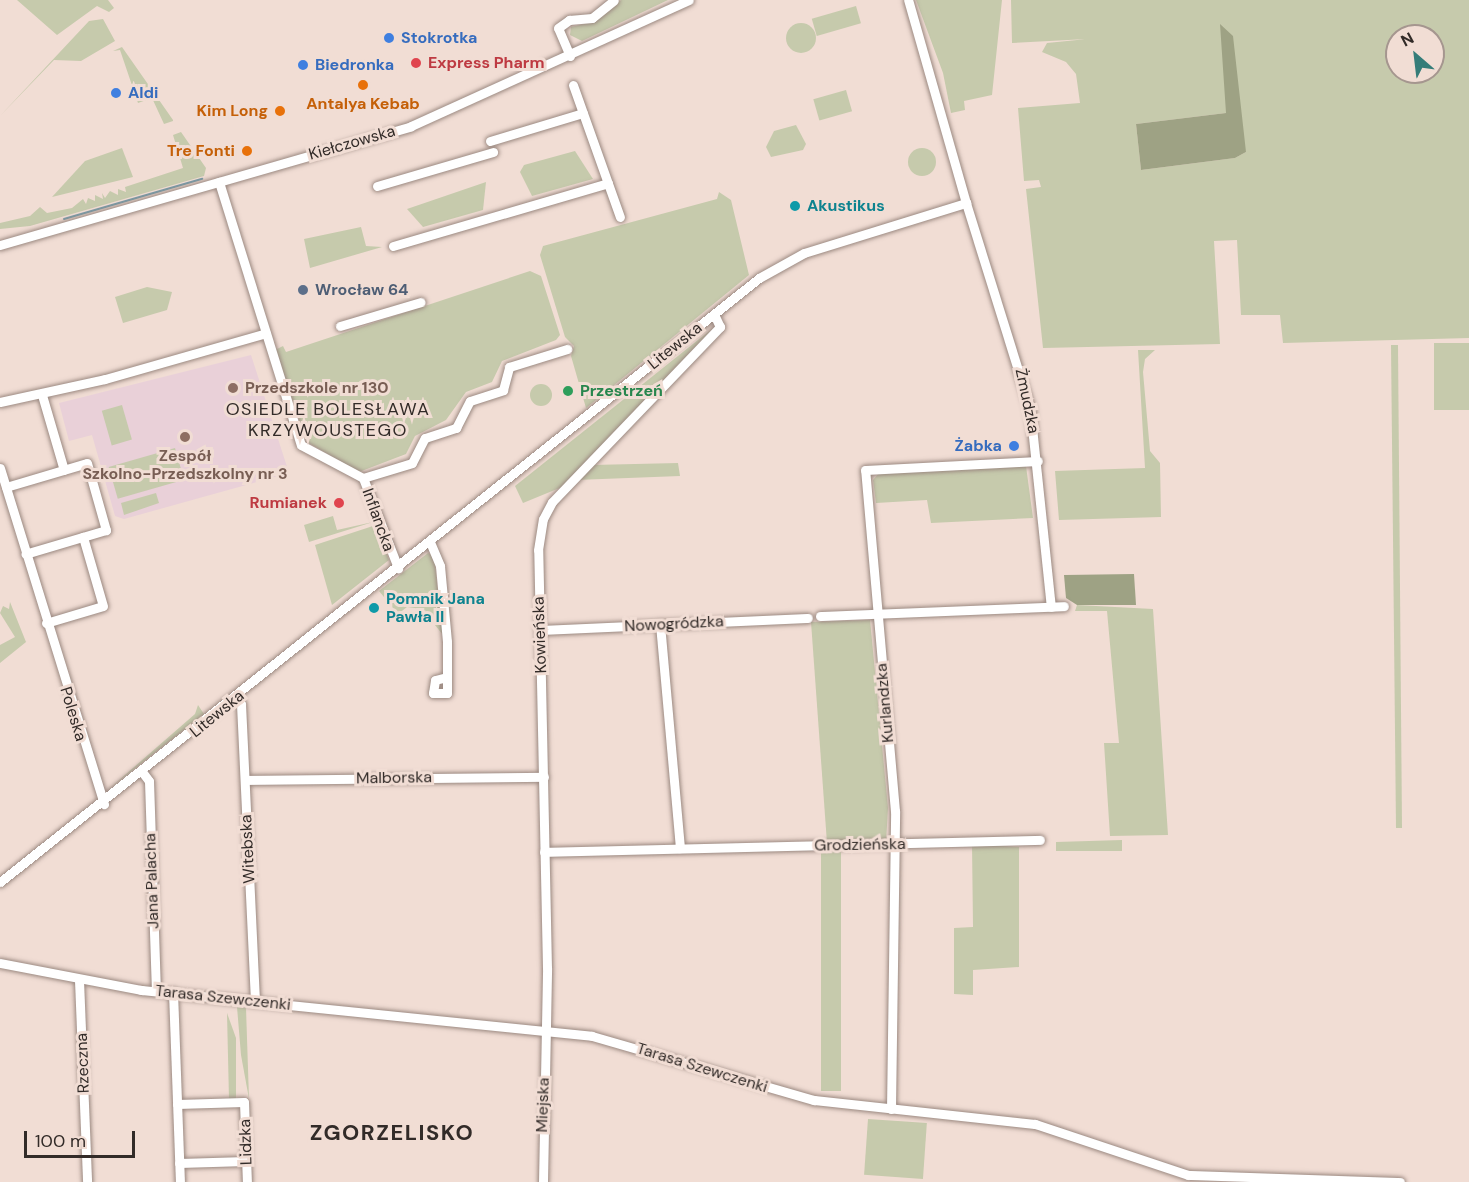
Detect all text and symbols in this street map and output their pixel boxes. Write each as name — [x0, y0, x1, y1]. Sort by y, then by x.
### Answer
north arrow — [1385, 24, 1445, 84]
text: N — [1397, 27, 1417, 51]
place label: Stokrotka — [401, 28, 477, 48]
marker: Stokrotka — [382, 31, 396, 45]
place label: Express Pharm — [428, 53, 544, 73]
place label: Biedronka — [315, 55, 394, 75]
marker: Express Pharm — [409, 56, 423, 70]
marker: Biedronka — [296, 58, 310, 72]
marker: Antalya Kebab — [356, 78, 370, 92]
place label: Aldi — [128, 83, 158, 103]
marker: Aldi — [109, 86, 123, 100]
place label: Antalya Kebab — [306, 94, 420, 114]
place label: Kim Long — [197, 101, 268, 121]
marker: Kim Long — [273, 104, 287, 118]
street label: Kiełczowska — [307, 122, 397, 164]
place label: Tre Fonti — [167, 141, 235, 161]
marker: Tre Fonti — [240, 144, 254, 158]
place label: Akustikus — [807, 196, 885, 216]
marker: Akustikus — [788, 199, 802, 213]
place label: Wrocław 64 — [315, 280, 409, 300]
marker: Wrocław 64 — [296, 283, 310, 297]
street label: Litewska — [644, 318, 706, 374]
street label: Żmudzka — [1011, 367, 1043, 435]
place label: Przedszkole nr 130 — [245, 378, 389, 398]
marker: Przedszkole nr 130 — [226, 381, 240, 395]
place label: Przestrzeń — [580, 381, 663, 401]
marker: Przestrzeń — [561, 384, 575, 398]
district label: OSIEDLE BOLESŁAWA KRZYWOUSTEGO — [226, 399, 430, 442]
marker: Zespół Szkolno-Przedszkolny nr 3 — [178, 430, 192, 444]
place label: Żabka — [955, 436, 1002, 456]
marker: Żabka — [1007, 439, 1021, 453]
place label: Zespół Szkolno-Przedszkolny nr 3 — [82, 446, 288, 484]
street label: Inflancka — [358, 486, 398, 554]
place label: Rumianek — [249, 493, 327, 513]
marker: Rumianek — [332, 496, 346, 510]
place label: Pomnik Jana Pawła II — [386, 589, 485, 627]
street label: Kowieńska — [529, 596, 551, 674]
marker: Pomnik Jana Pawła II — [367, 601, 381, 615]
street label: Nowogródzka — [624, 612, 724, 636]
street label: Kurlandzka — [872, 662, 898, 744]
street label: Poleska — [56, 685, 90, 743]
street label: Litewska — [186, 686, 248, 742]
street label: Malborska — [356, 768, 432, 788]
street label: Witebska — [237, 814, 259, 884]
street label: Jana Palacha — [141, 833, 163, 929]
street label: Grodzieńska — [814, 835, 906, 855]
street label: Tarasa Szewczenki — [154, 981, 292, 1015]
street label: Rzeczna — [72, 1033, 94, 1093]
street label: Tarasa Szewczenki — [634, 1039, 770, 1097]
street label: Miejska — [532, 1077, 554, 1133]
scale bar — [27, 1119, 138, 1157]
street label: Lidzka — [236, 1119, 256, 1165]
district label: ZGORZELISKO — [310, 1120, 474, 1146]
text: 100 m — [35, 1129, 86, 1153]

